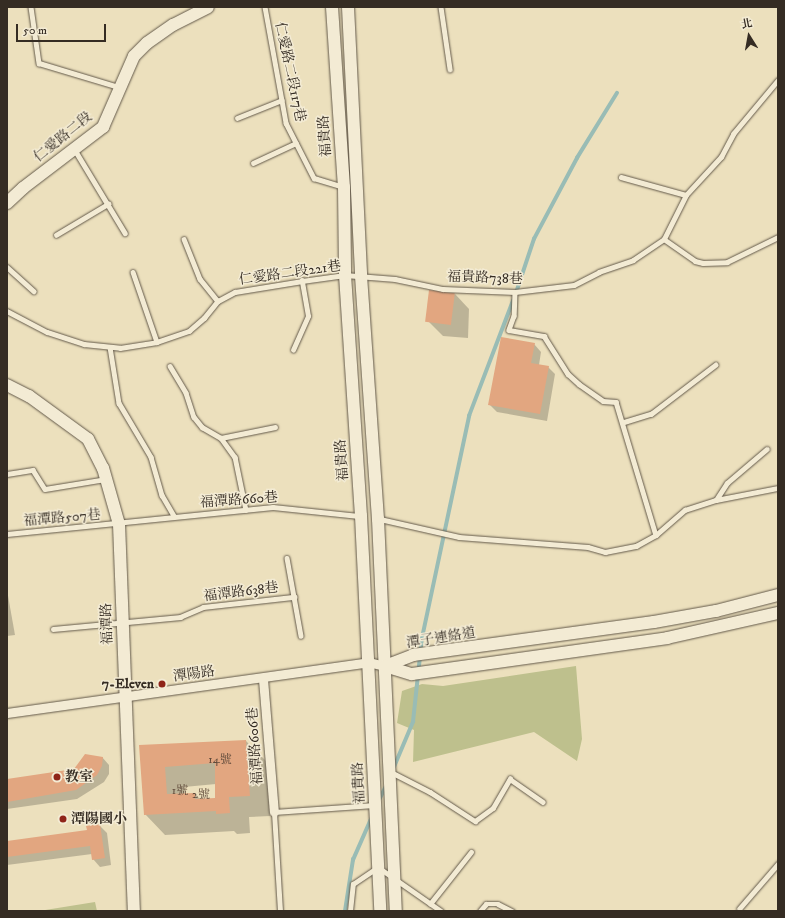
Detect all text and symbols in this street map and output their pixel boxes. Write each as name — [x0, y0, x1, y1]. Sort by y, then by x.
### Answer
scale bar — [18, 16, 108, 42]
north arrow — [729, 16, 769, 56]
text: 北 — [740, 16, 753, 32]
street label: 仁愛路二段117巷 — [271, 21, 309, 123]
text: 50 m — [23, 23, 47, 38]
street label: 仁愛路二段 — [31, 108, 95, 166]
street label: 福貴路 — [315, 114, 335, 158]
street label: 仁愛路二段221巷 — [238, 258, 342, 288]
street label: 福貴路738巷 — [447, 268, 523, 288]
street label: 福貴路 — [332, 438, 352, 482]
street label: 福潭路660巷 — [199, 489, 279, 511]
street label: 福潭路507巷 — [22, 506, 102, 530]
street label: 福潭路638巷 — [202, 579, 280, 605]
street label: 福潭路 — [98, 603, 116, 645]
street label: 潭子連絡道 — [405, 624, 477, 652]
street label: 潭陽路 — [172, 663, 216, 685]
place label: 7-Eleven — [102, 676, 154, 692]
marker: 7-Eleven — [157, 679, 167, 689]
street label: 福潭路606巷 — [244, 706, 266, 786]
house number: 14號 — [208, 753, 232, 767]
street label: 福貴路 — [350, 762, 368, 804]
place label: 教室 — [65, 769, 93, 785]
marker: 教室 — [52, 772, 62, 782]
house number: 1號 — [172, 784, 188, 798]
house number: 2號 — [192, 788, 210, 802]
place label: 潭陽國小 — [71, 811, 127, 827]
marker: 潭陽國小 — [58, 814, 68, 824]

